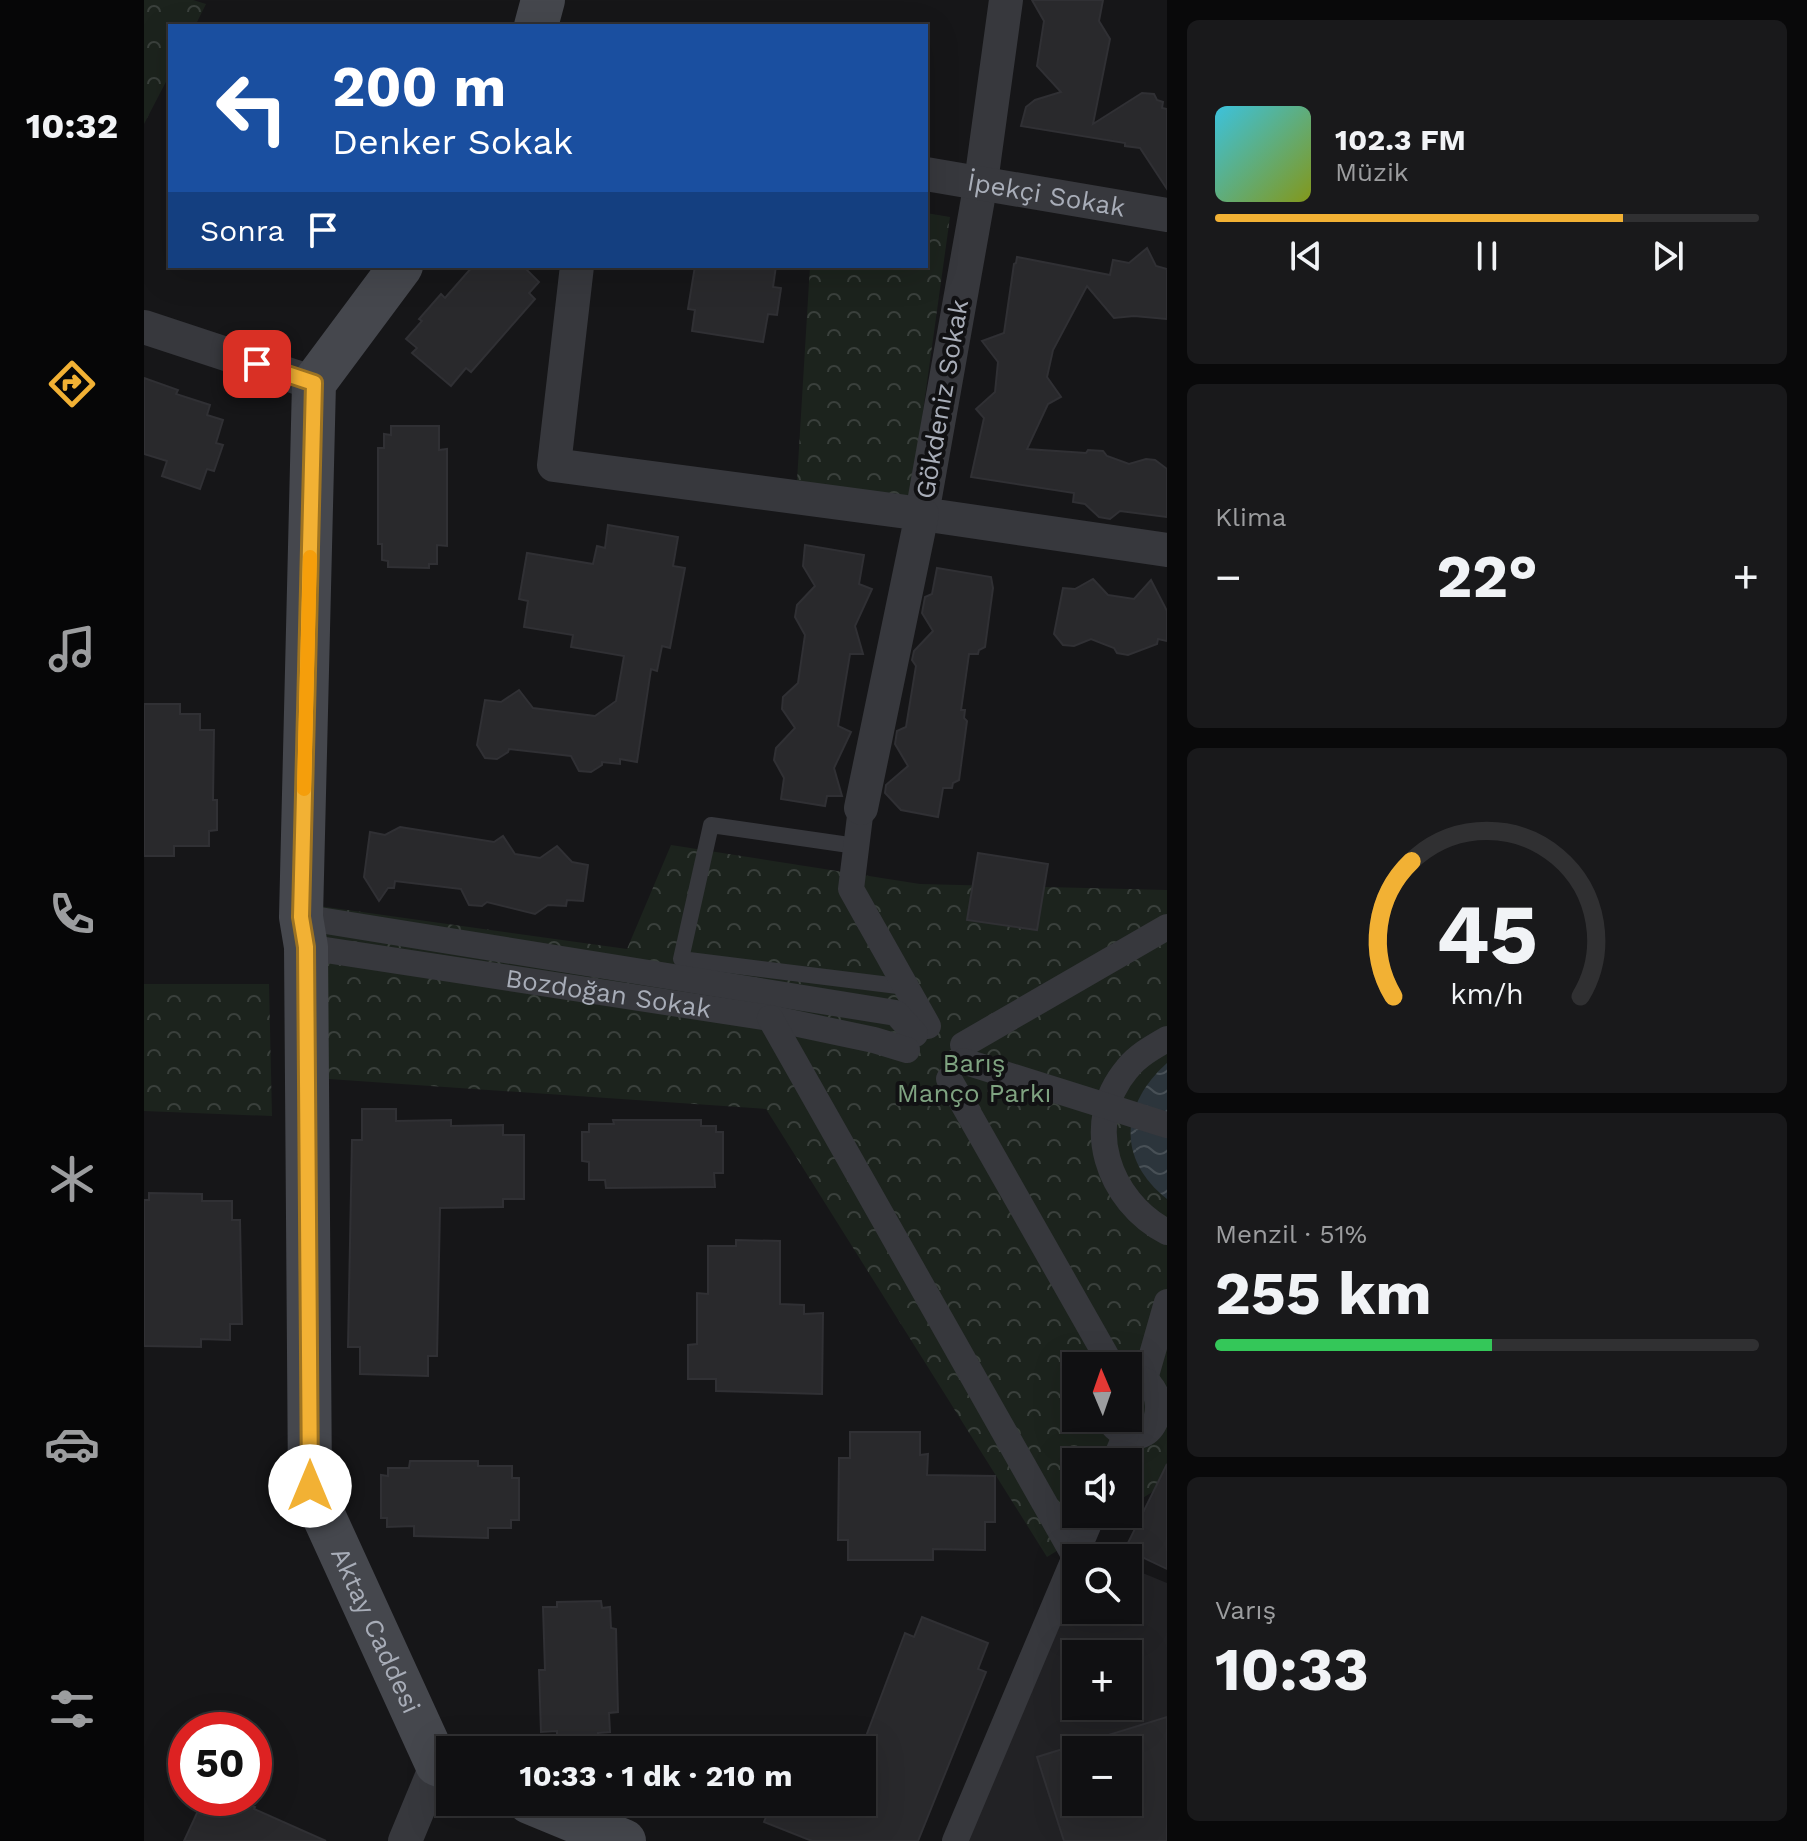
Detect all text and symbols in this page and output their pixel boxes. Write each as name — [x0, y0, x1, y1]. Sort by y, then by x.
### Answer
text: 200 m — [332, 54, 506, 120]
icon: left — [200, 56, 304, 160]
text: 10:32 — [26, 105, 118, 147]
text: Denker Sokak — [332, 121, 573, 163]
text: 102.3 FM — [1335, 122, 1466, 157]
text: Müzik — [1335, 157, 1409, 187]
street label: İpekçi Sokak — [965, 166, 1128, 223]
icon: arrive — [301, 208, 345, 252]
text: Sonra — [200, 213, 285, 248]
icon: previous — [1284, 234, 1328, 278]
icon: pause — [1465, 234, 1509, 278]
icon: next — [1646, 234, 1690, 278]
street label: Gökdeniz Sokak — [910, 297, 974, 501]
pin — [223, 330, 291, 398]
icon: arrive — [235, 342, 279, 386]
icon: directions — [44, 356, 100, 412]
text: Klima — [1215, 502, 1286, 532]
text: 22° — [1436, 541, 1538, 612]
text: − — [1215, 551, 1242, 603]
text: + — [1732, 551, 1759, 603]
icon: music — [44, 621, 100, 677]
text: 45 — [1436, 885, 1538, 982]
icon: phone — [44, 886, 100, 942]
street label: Bozdoğan Sokak — [504, 963, 714, 1024]
text: km/h — [1450, 977, 1524, 1011]
park label: Barış Manço Parkı — [897, 1048, 1051, 1108]
icon: climate — [44, 1151, 100, 1207]
text: Menzil · 51% — [1215, 1219, 1367, 1249]
text: 255 km — [1215, 1258, 1432, 1329]
north arrow — [1062, 1352, 1142, 1432]
map controls — [1062, 1352, 1142, 1816]
icon: car — [44, 1416, 100, 1472]
position arrow — [268, 1444, 352, 1528]
button: sound — [1062, 1448, 1142, 1528]
street label: Aktay Caddesi — [325, 1543, 427, 1718]
button: search — [1062, 1544, 1142, 1624]
text: Varış — [1215, 1595, 1276, 1625]
text: 10:33 — [1215, 1634, 1369, 1705]
button: + — [1062, 1640, 1142, 1720]
icon: filters — [44, 1681, 100, 1737]
speed limit sign: 50 — [168, 1712, 272, 1816]
button: − — [1062, 1736, 1142, 1816]
text: 10:33 · 1 dk · 210 m — [520, 1758, 792, 1793]

